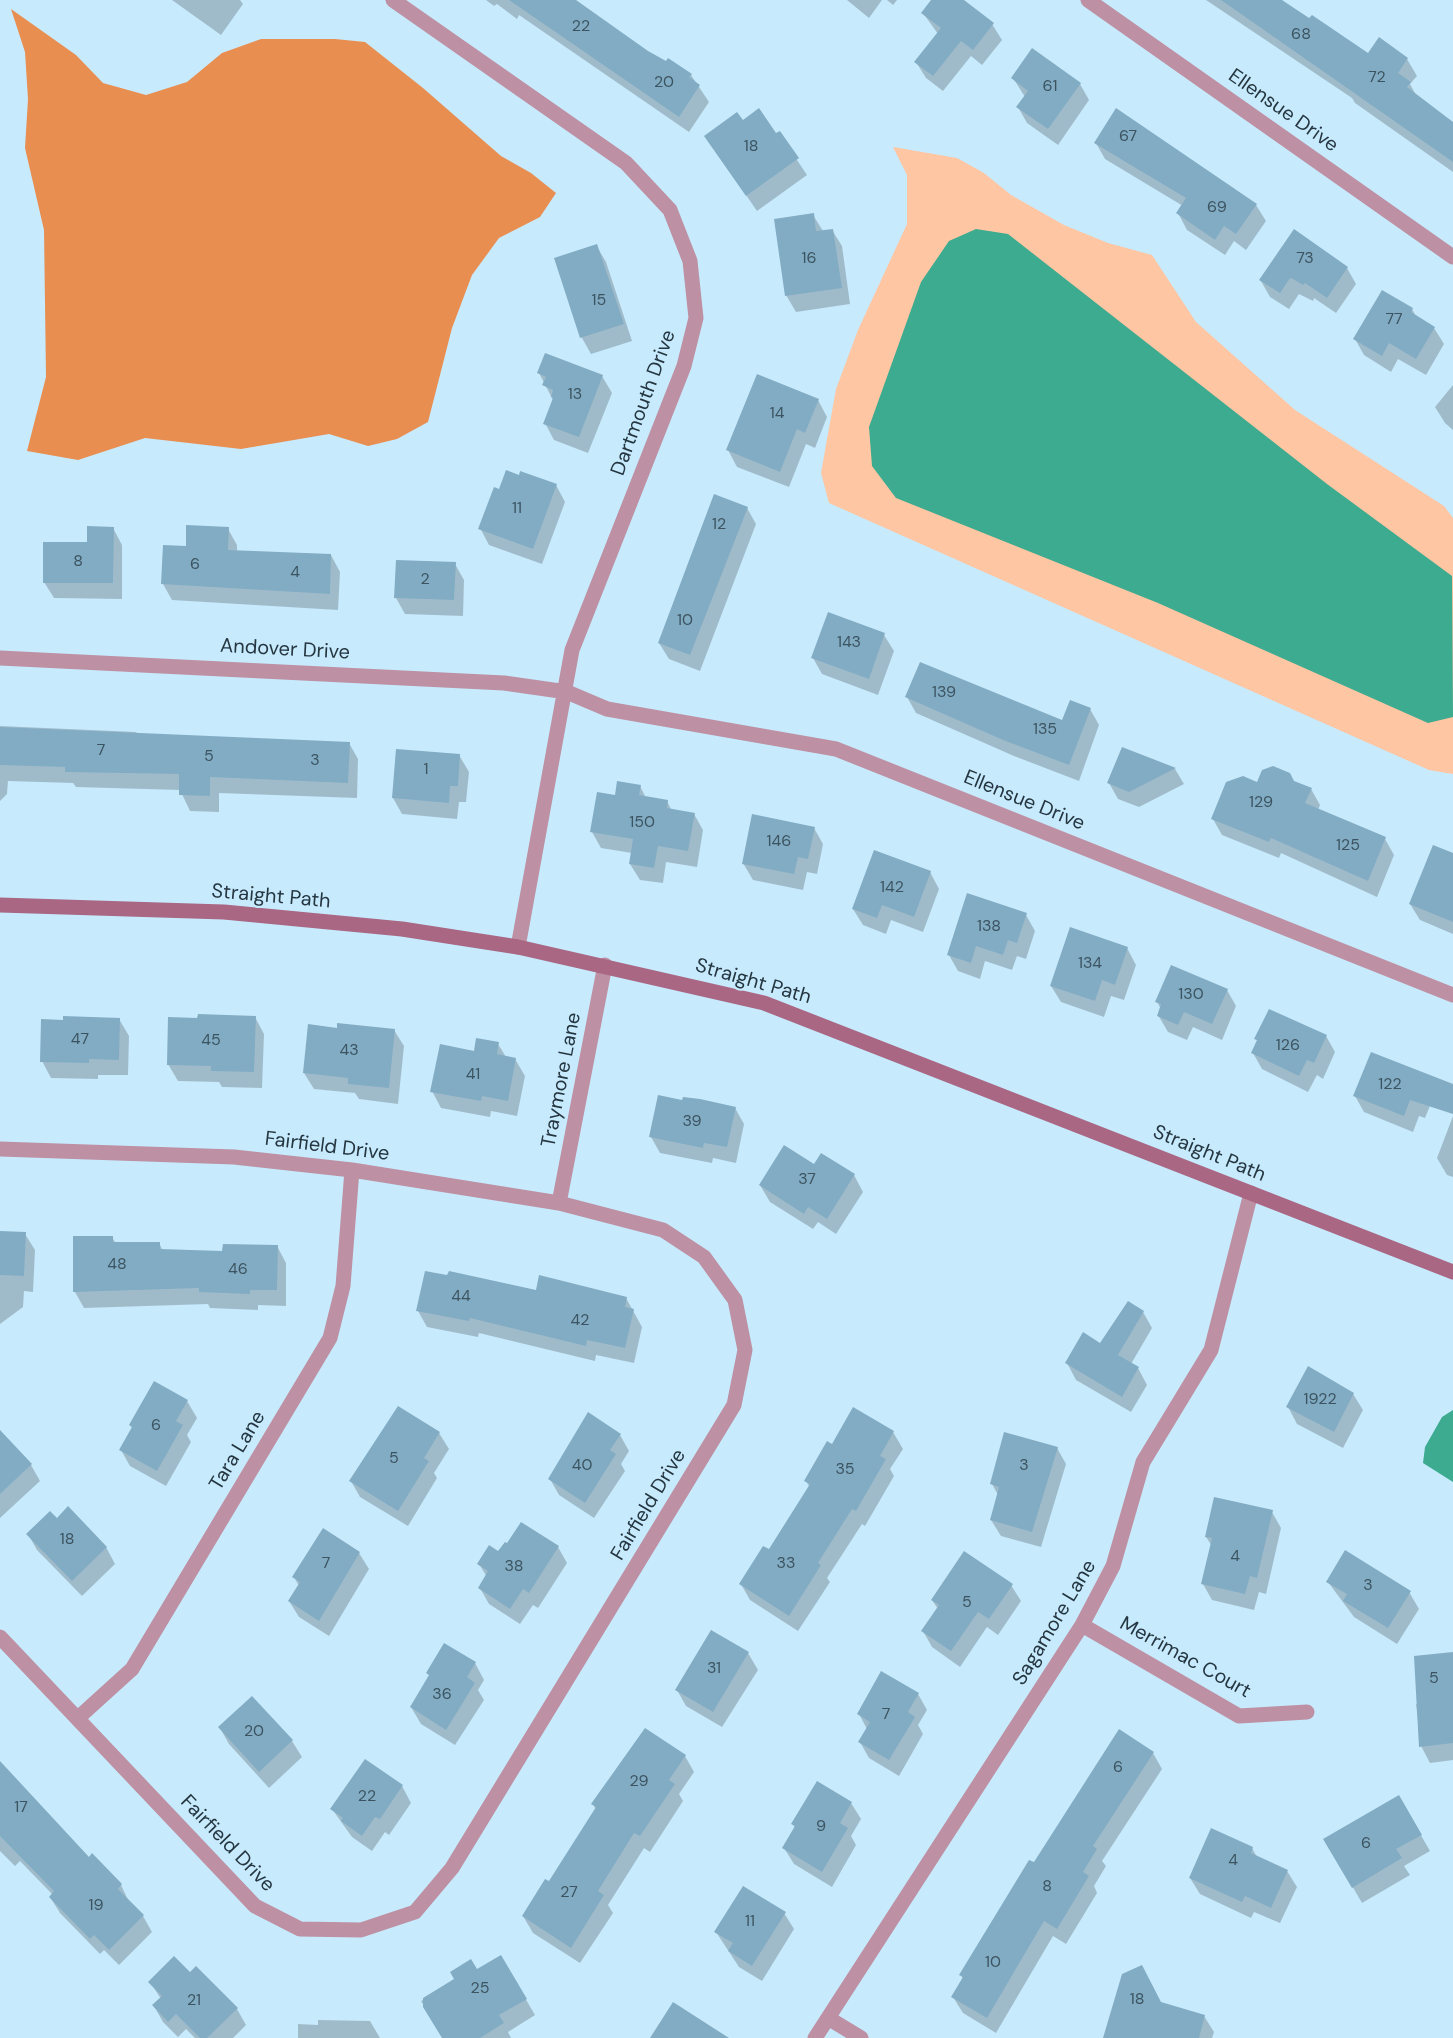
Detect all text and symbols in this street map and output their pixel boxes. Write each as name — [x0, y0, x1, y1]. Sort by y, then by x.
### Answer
house number: 22 — [572, 17, 590, 37]
house number: 68 — [1291, 25, 1311, 45]
street label: Ellensue Drive — [1223, 64, 1343, 158]
house number: 72 — [1368, 68, 1386, 88]
house number: 20 — [654, 73, 674, 93]
house number: 61 — [1042, 77, 1058, 97]
house number: 67 — [1119, 127, 1137, 147]
house number: 18 — [744, 137, 758, 157]
house number: 69 — [1207, 198, 1227, 218]
house number: 16 — [801, 249, 817, 269]
house number: 73 — [1296, 249, 1314, 269]
house number: 15 — [592, 291, 606, 311]
house number: 77 — [1385, 310, 1403, 330]
street label: Dartmouth Drive — [607, 327, 681, 479]
house number: 13 — [568, 385, 582, 405]
house number: 14 — [770, 404, 784, 424]
house number: 11 — [512, 499, 522, 519]
house number: 12 — [712, 515, 726, 535]
house number: 8 — [73, 552, 83, 572]
house number: 6 — [190, 555, 200, 575]
house number: 4 — [290, 563, 300, 583]
house number: 2 — [420, 570, 430, 590]
house number: 10 — [677, 611, 693, 631]
house number: 143 — [837, 633, 861, 653]
street label: Andover Drive — [219, 635, 351, 665]
house number: 139 — [932, 683, 956, 703]
house number: 135 — [1033, 720, 1057, 740]
house number: 7 — [97, 741, 105, 761]
house number: 5 — [204, 747, 214, 767]
house number: 3 — [310, 751, 320, 771]
house number: 1 — [424, 760, 428, 780]
street label: Ellensue Drive — [960, 766, 1088, 836]
house number: 129 — [1249, 793, 1273, 813]
house number: 150 — [629, 813, 655, 833]
house number: 146 — [767, 832, 791, 852]
house number: 125 — [1336, 836, 1360, 856]
house number: 142 — [880, 878, 904, 898]
street label: Straight Path — [210, 880, 332, 914]
house number: 138 — [977, 917, 1001, 937]
street label: Straight Path — [692, 954, 814, 1010]
house number: 134 — [1078, 954, 1102, 974]
house number: 130 — [1178, 985, 1204, 1005]
street label: Traymore Lane — [537, 1011, 587, 1149]
house number: 47 — [71, 1030, 89, 1050]
house number: 45 — [201, 1031, 221, 1051]
house number: 126 — [1276, 1036, 1300, 1056]
house number: 43 — [339, 1041, 359, 1061]
house number: 41 — [466, 1065, 480, 1085]
house number: 122 — [1378, 1075, 1402, 1095]
house number: 39 — [682, 1112, 702, 1132]
street label: Straight Path — [1149, 1121, 1269, 1187]
street label: Fairfield Drive — [263, 1127, 391, 1167]
house number: 37 — [798, 1170, 816, 1190]
house number: 48 — [107, 1255, 127, 1275]
house number: 46 — [228, 1260, 248, 1280]
house number: 44 — [451, 1287, 471, 1307]
house number: 42 — [571, 1311, 589, 1331]
house number: 1922 — [1303, 1390, 1337, 1410]
street label: Tara Lane — [205, 1407, 271, 1495]
house number: 6 — [151, 1416, 161, 1436]
street label: Fairfield Drive — [606, 1445, 692, 1565]
house number: 5 — [389, 1449, 399, 1469]
house number: 40 — [572, 1456, 592, 1476]
house number: 3 — [1019, 1456, 1029, 1476]
house number: 35 — [835, 1460, 855, 1480]
house number: 18 — [60, 1530, 74, 1550]
house number: 4 — [1230, 1547, 1240, 1567]
house number: 7 — [322, 1554, 330, 1574]
house number: 33 — [777, 1554, 795, 1574]
street label: Sagamore Lane — [1008, 1556, 1102, 1690]
house number: 38 — [504, 1557, 524, 1577]
house number: 3 — [1363, 1576, 1373, 1596]
house number: 5 — [962, 1593, 972, 1613]
street label: Merrimac Court — [1115, 1612, 1255, 1704]
house number: 31 — [707, 1659, 721, 1679]
house number: 5 — [1429, 1669, 1439, 1689]
house number: 36 — [432, 1685, 452, 1705]
house number: 7 — [882, 1705, 890, 1725]
house number: 20 — [244, 1722, 264, 1742]
house number: 6 — [1113, 1758, 1123, 1778]
house number: 29 — [629, 1772, 649, 1792]
house number: 22 — [358, 1787, 376, 1807]
street label: Fairfield Drive — [175, 1791, 279, 1897]
house number: 17 — [14, 1798, 28, 1818]
house number: 9 — [816, 1817, 826, 1837]
house number: 6 — [1361, 1834, 1371, 1854]
house number: 4 — [1228, 1851, 1238, 1871]
house number: 8 — [1042, 1877, 1052, 1897]
house number: 27 — [560, 1883, 578, 1903]
house number: 19 — [88, 1896, 104, 1916]
house number: 11 — [745, 1912, 755, 1932]
house number: 10 — [985, 1953, 1001, 1973]
house number: 25 — [471, 1979, 489, 1999]
house number: 18 — [1130, 1990, 1144, 2010]
house number: 21 — [187, 1991, 201, 2011]

